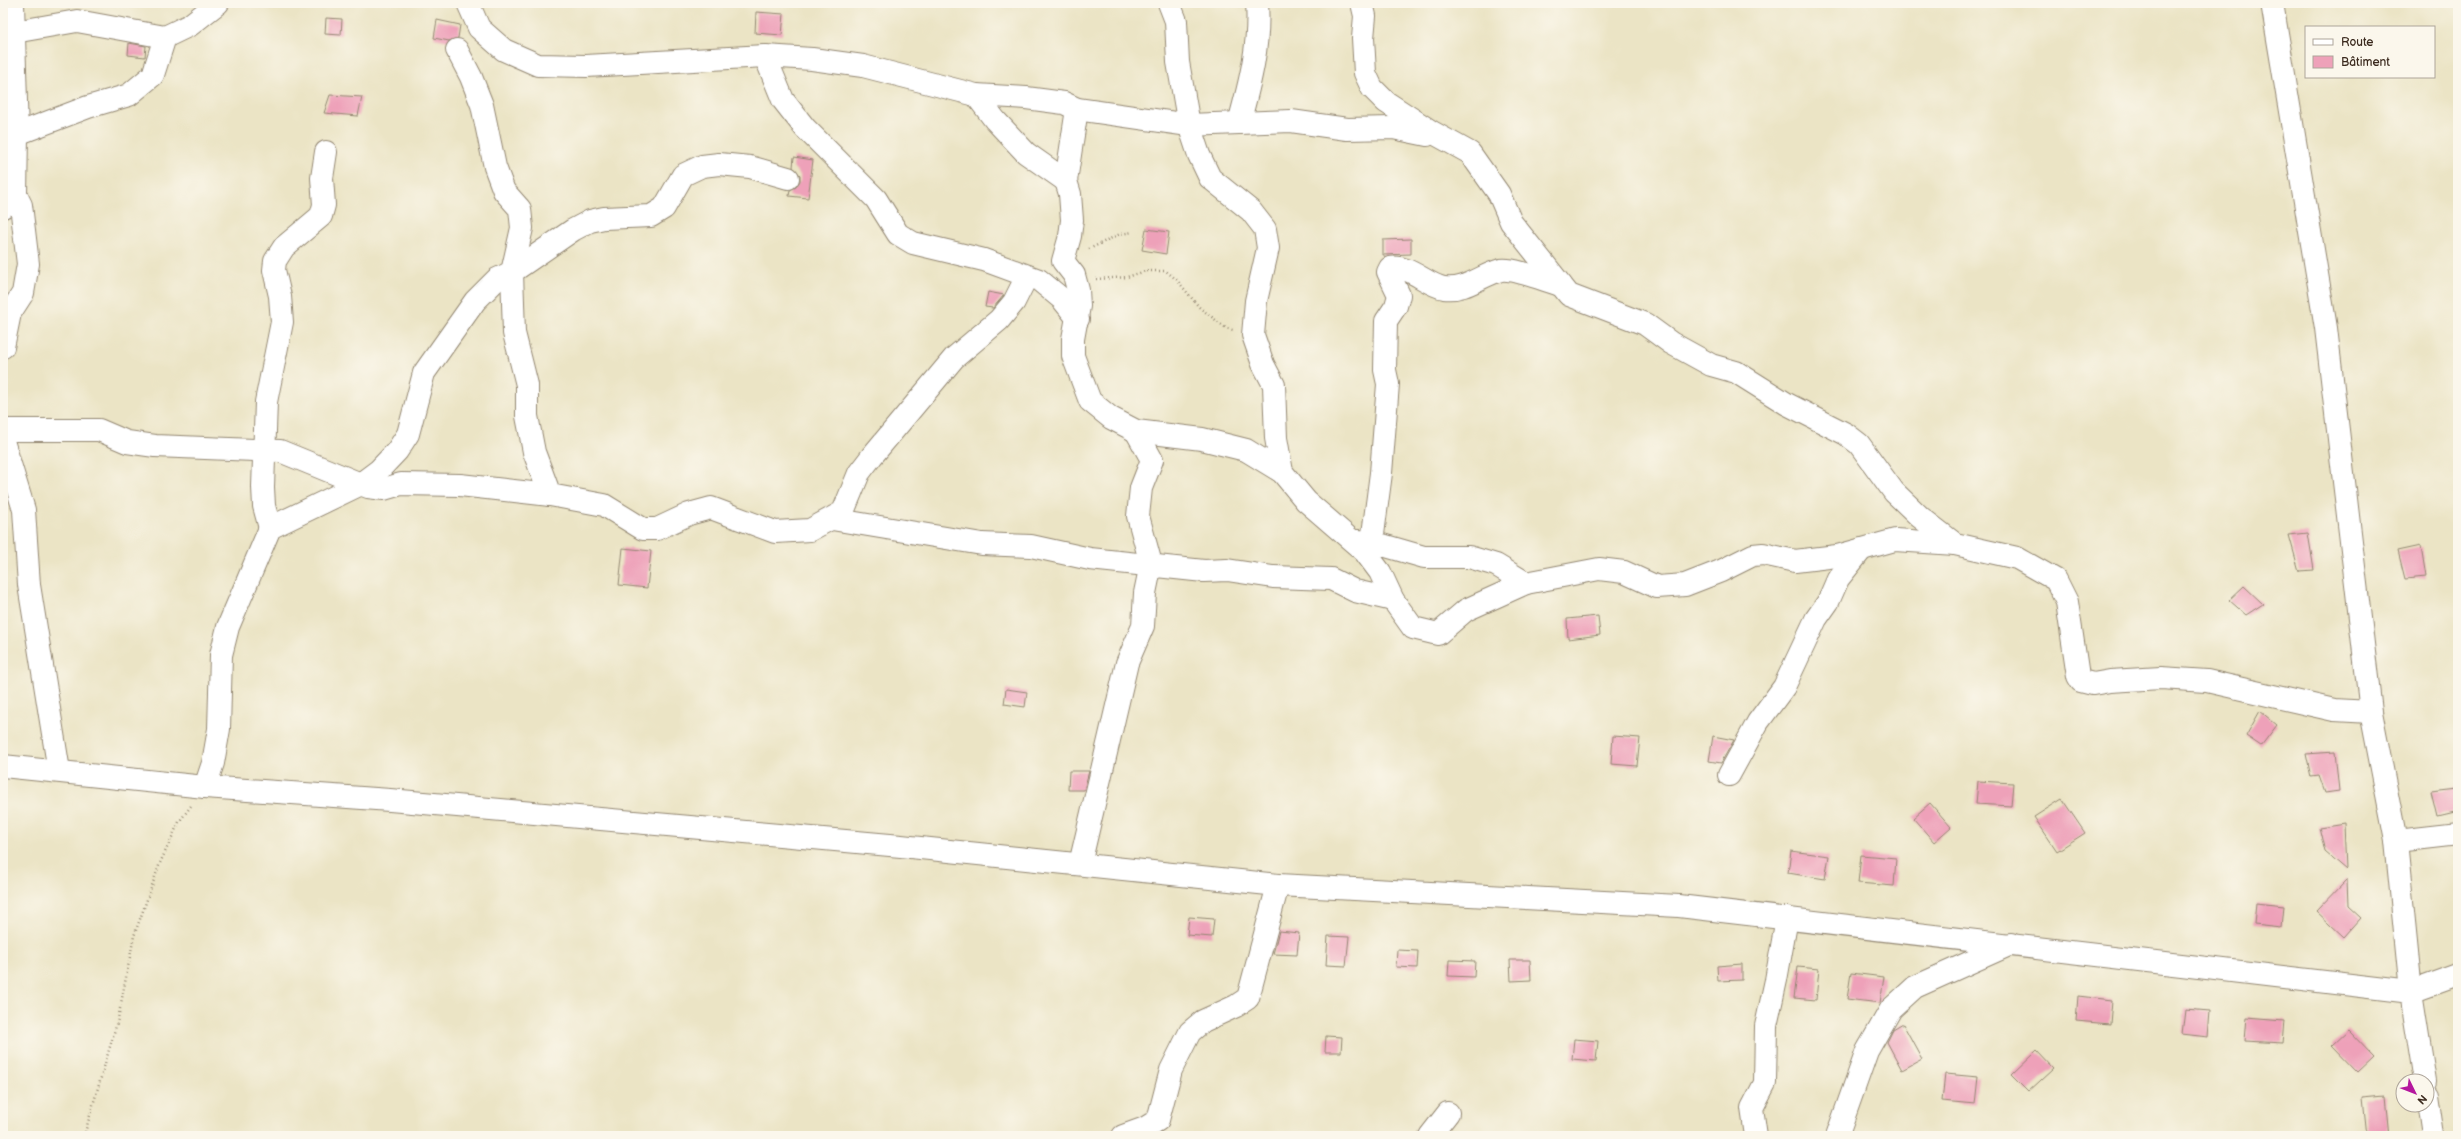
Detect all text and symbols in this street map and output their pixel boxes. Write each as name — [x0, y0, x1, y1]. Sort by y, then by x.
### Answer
legend — [2305, 26, 2435, 78]
text: Route — [2341, 35, 2373, 50]
text: Bâtiment — [2341, 55, 2390, 70]
north arrow — [2395, 1073, 2435, 1113]
text: N — [2414, 1092, 2430, 1107]

